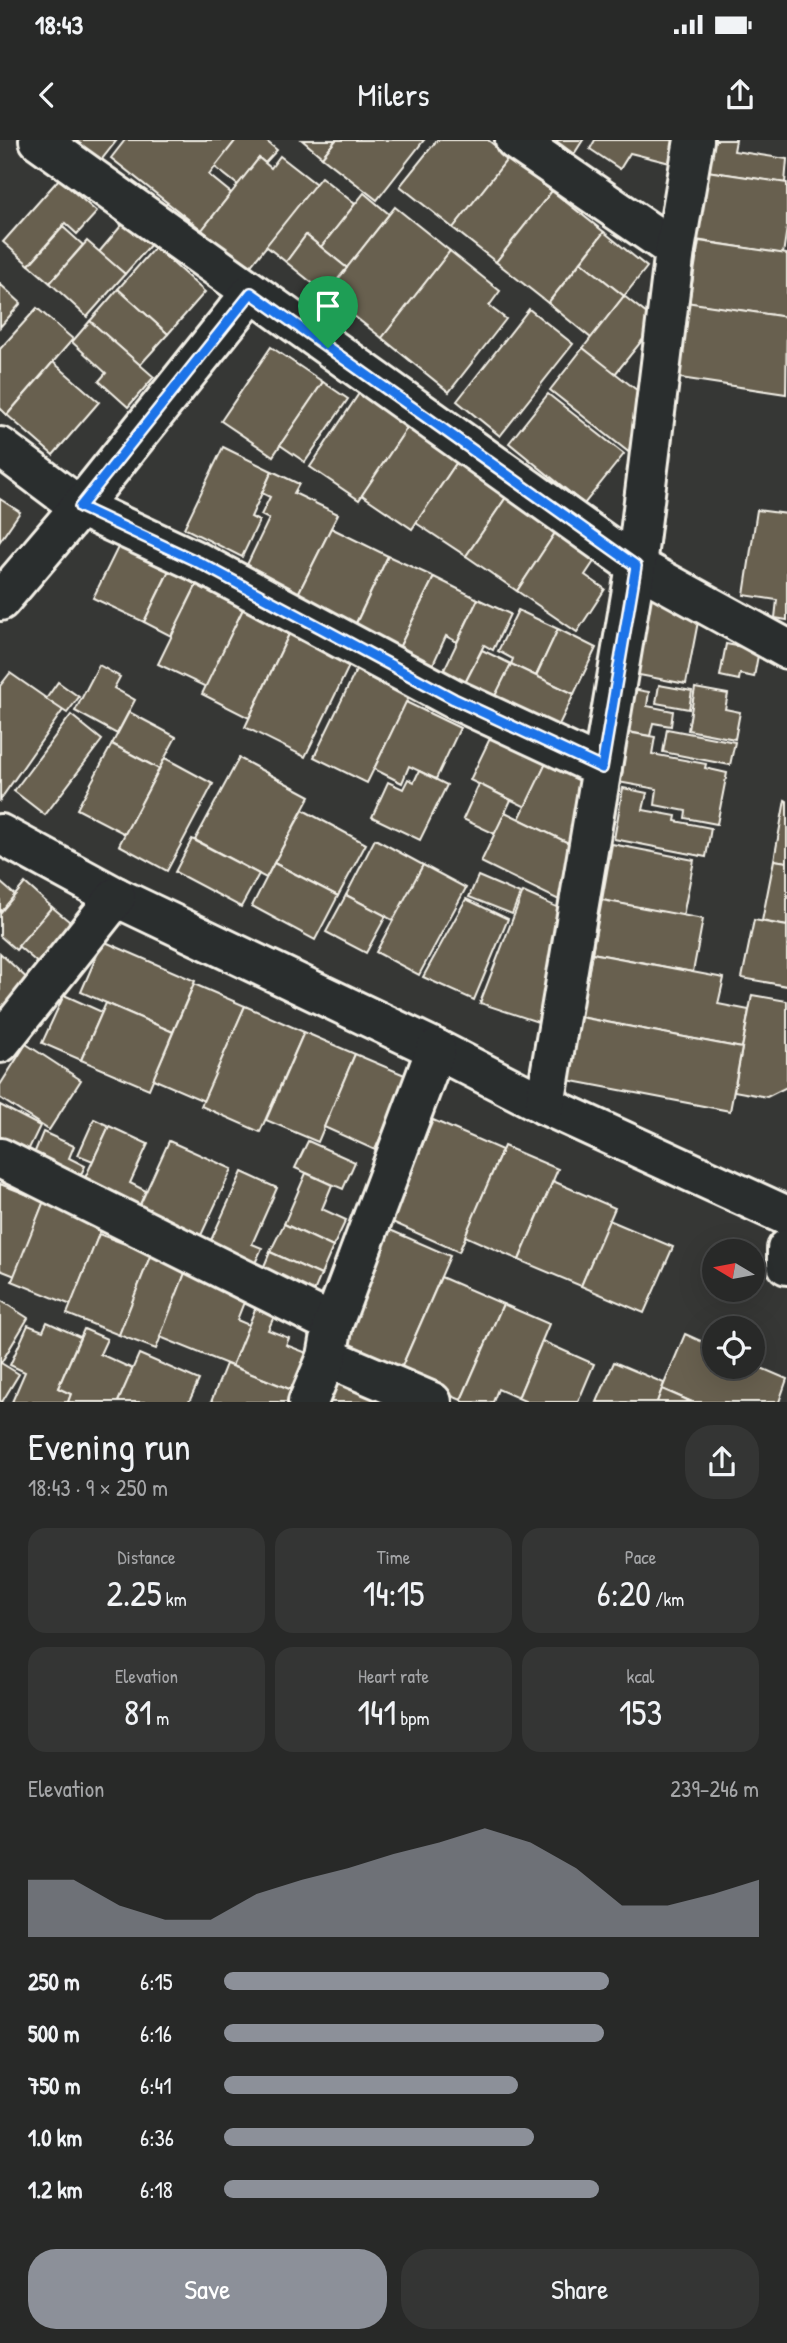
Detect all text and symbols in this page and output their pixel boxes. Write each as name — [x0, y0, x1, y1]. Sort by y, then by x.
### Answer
text: 18:43 — [35, 7, 83, 42]
text: Milers — [357, 73, 430, 116]
icon: back — [28, 76, 66, 114]
icon: share — [721, 76, 759, 114]
pin — [298, 276, 358, 348]
icon: arrive — [309, 287, 347, 325]
north arrow — [702, 1239, 765, 1302]
map controls — [702, 1239, 765, 1379]
button: locate — [702, 1316, 765, 1379]
text: Evening run — [28, 1420, 191, 1472]
button: share — [685, 1425, 759, 1499]
text: 18:43 · 9 × 250 m — [28, 1472, 168, 1503]
text: Distance — [117, 1544, 176, 1570]
text: Time — [377, 1544, 410, 1570]
text: Pace — [625, 1544, 656, 1570]
text: 2.25 — [106, 1570, 161, 1617]
text: 14:15 — [363, 1570, 424, 1617]
text: 6:20 — [597, 1570, 651, 1617]
text: km — [161, 1586, 187, 1612]
text: /km — [651, 1586, 684, 1612]
text: Elevation — [115, 1663, 178, 1689]
text: Heart rate — [358, 1663, 429, 1689]
text: kcal — [627, 1663, 654, 1689]
text: 81 — [124, 1689, 152, 1736]
text: 141 — [358, 1689, 396, 1736]
text: 153 — [619, 1689, 662, 1736]
text: m — [152, 1705, 169, 1731]
text: bpm — [396, 1705, 429, 1731]
text: Elevation — [28, 1773, 104, 1804]
text: 239–246 m — [670, 1773, 759, 1804]
text: 250 m — [28, 1966, 80, 1997]
text: 6:15 — [140, 1966, 173, 1997]
text: 500 m — [28, 2018, 79, 2049]
text: 6:16 — [140, 2018, 172, 2049]
text: 750 m — [28, 2070, 80, 2101]
text: 6:41 — [140, 2070, 172, 2101]
text: 1.0 km — [28, 2122, 82, 2153]
text: 6:36 — [140, 2122, 174, 2153]
text: 1.2 km — [28, 2174, 83, 2205]
text: 6:18 — [140, 2174, 173, 2205]
button: Save — [28, 2249, 387, 2329]
button: Share — [401, 2249, 759, 2329]

